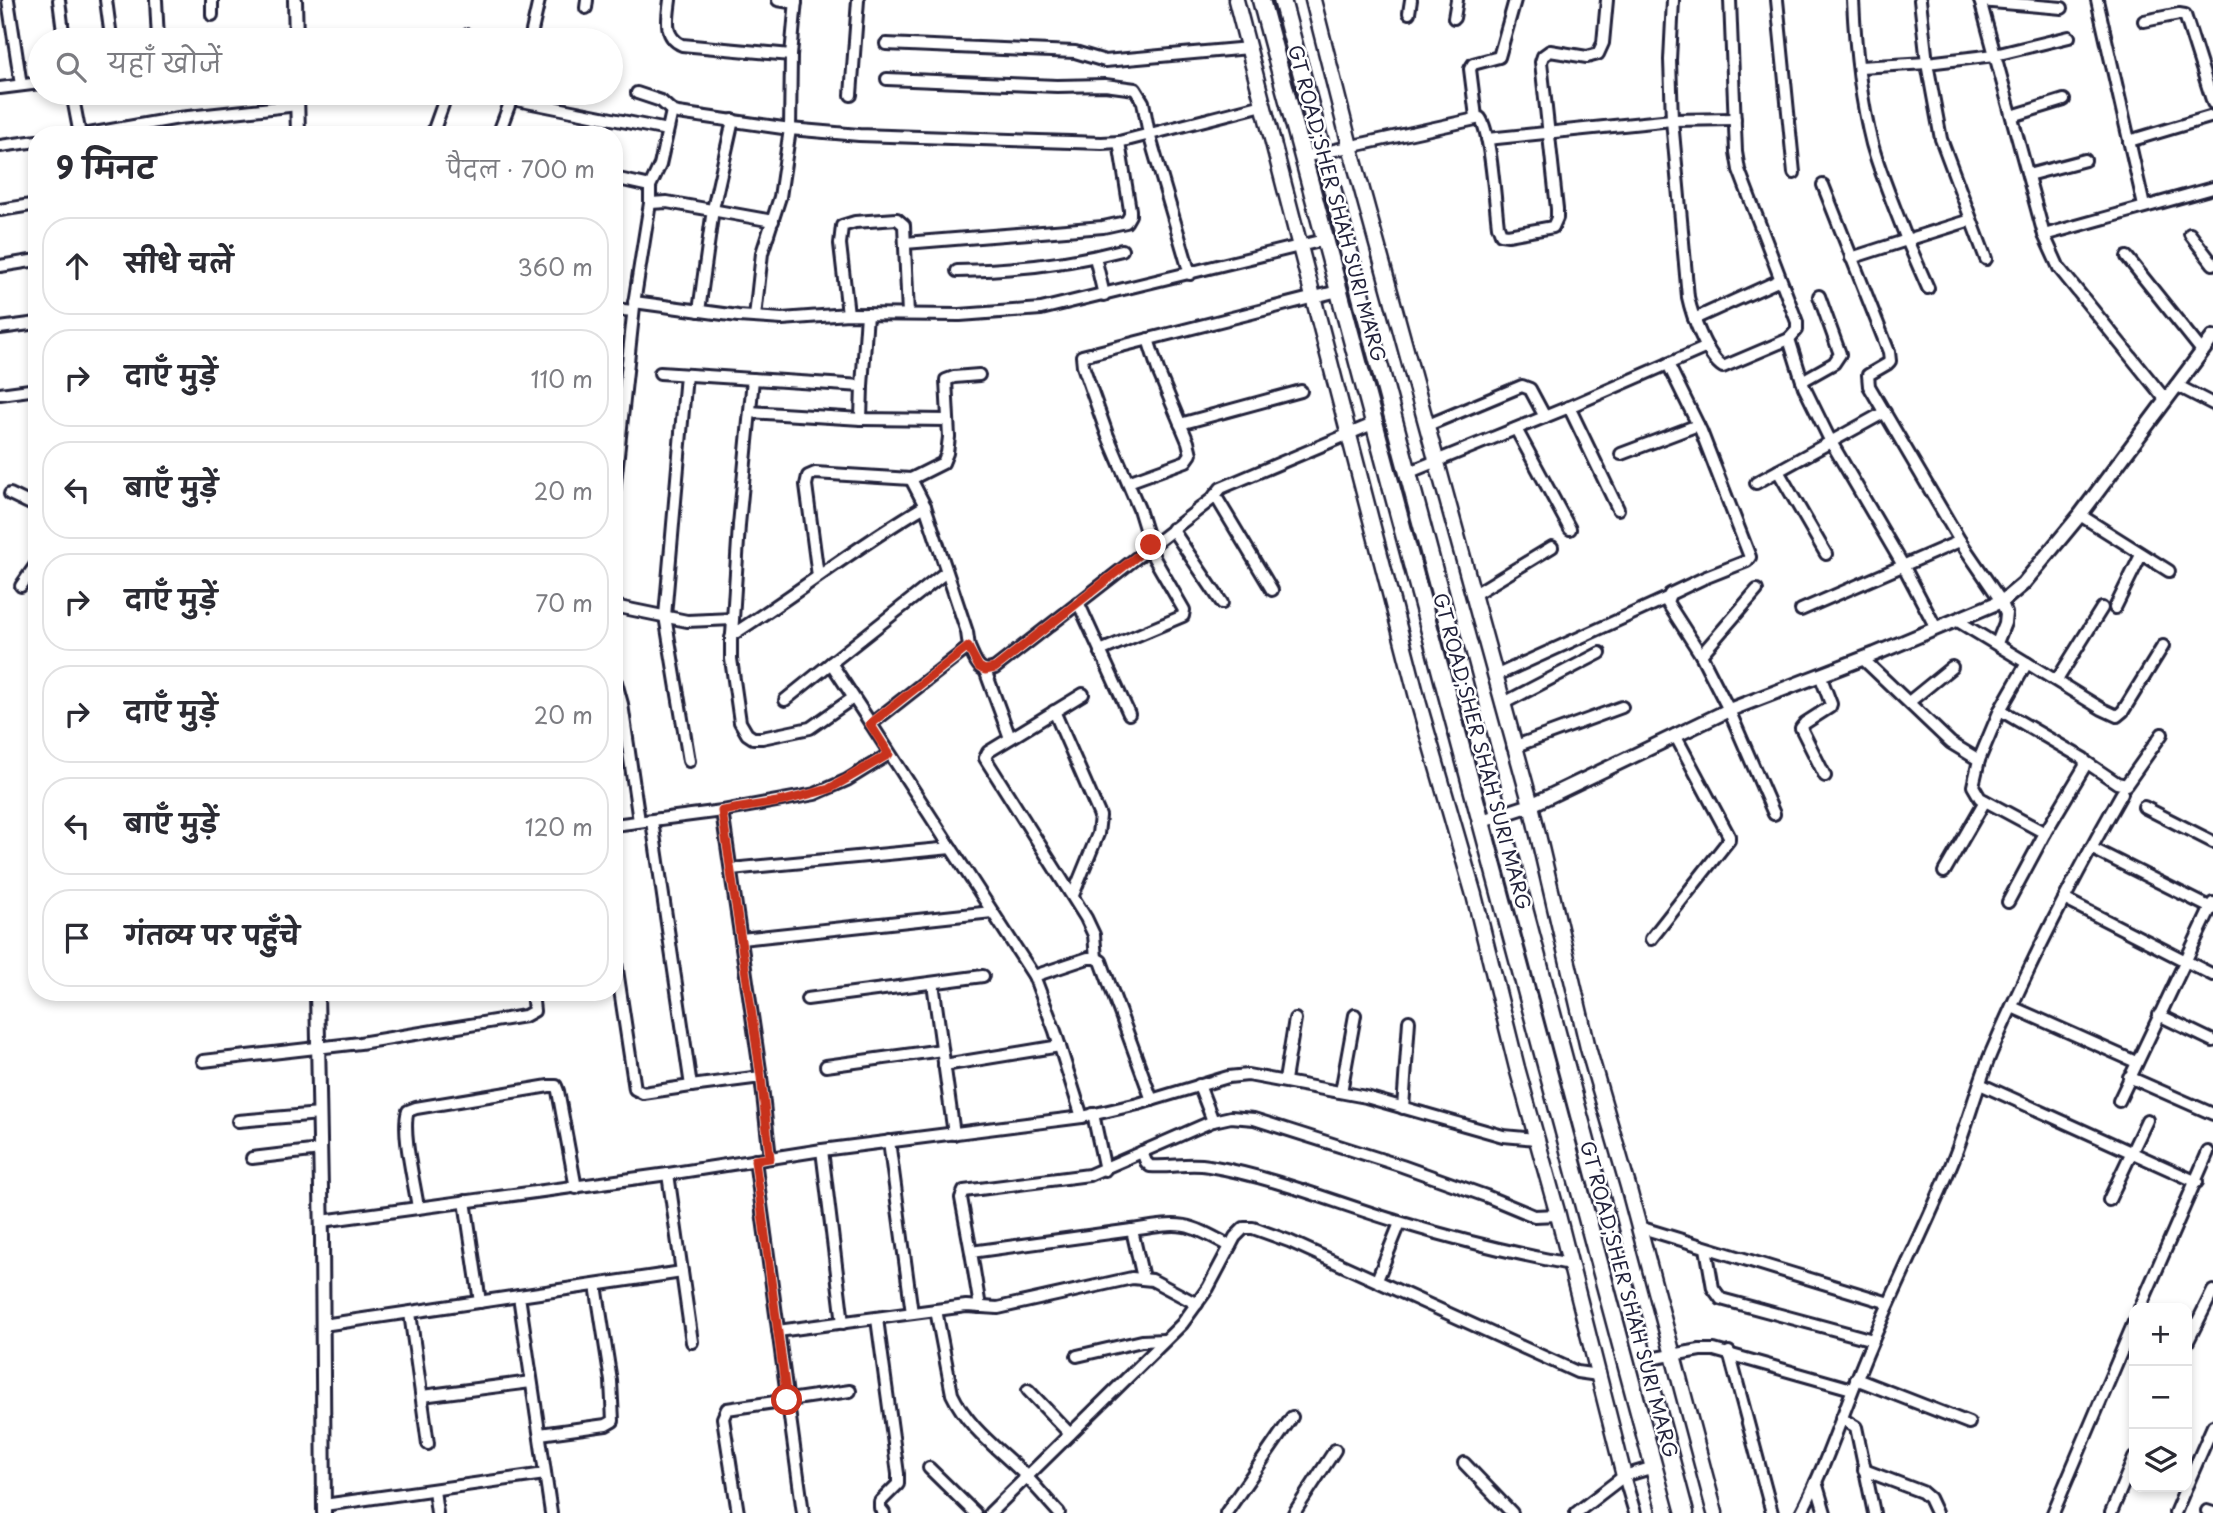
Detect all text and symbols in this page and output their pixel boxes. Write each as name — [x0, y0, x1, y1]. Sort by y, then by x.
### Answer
search box — [28, 28, 623, 105]
street label: GT ROAD;SHER SHAH SURI MARG — [1282, 42, 1394, 364]
text: यहाँ खोजें — [108, 43, 222, 82]
icon: search — [52, 48, 90, 86]
text: 9 मिनट — [56, 144, 156, 189]
text: पैदल · 700 m — [446, 151, 595, 186]
text: सीधे चलें — [125, 243, 233, 282]
icon: ahead — [58, 247, 96, 285]
text: 360 m — [518, 249, 593, 284]
text: दाएँ मुड़ें — [125, 355, 217, 394]
icon: right — [58, 359, 96, 397]
text: 110 m — [531, 361, 593, 396]
text: बाएँ मुड़ें — [125, 467, 218, 506]
icon: left — [58, 471, 96, 509]
text: 20 m — [534, 473, 593, 508]
route end — [1135, 529, 1166, 560]
text: दाएँ मुड़ें — [125, 579, 217, 618]
icon: right — [58, 583, 96, 621]
text: 70 m — [535, 585, 593, 620]
street label: GT ROAD;SHER SHAH SURI MARG — [1427, 590, 1539, 912]
text: दाएँ मुड़ें — [125, 691, 217, 730]
icon: right — [58, 695, 96, 733]
text: 20 m — [534, 697, 593, 732]
text: बाएँ मुड़ें — [125, 803, 218, 842]
icon: left — [58, 807, 96, 845]
text: 120 m — [525, 809, 593, 844]
text: गंतव्य पर पहुँचे — [125, 915, 300, 954]
icon: arrive — [58, 919, 96, 957]
street label: GT ROAD;SHER SHAH SURI MARG — [1574, 1138, 1686, 1460]
map controls — [2129, 1303, 2192, 1492]
button: + — [2129, 1303, 2192, 1366]
button: − — [2129, 1366, 2192, 1429]
route start — [771, 1384, 802, 1415]
button: layers — [2129, 1429, 2192, 1492]

